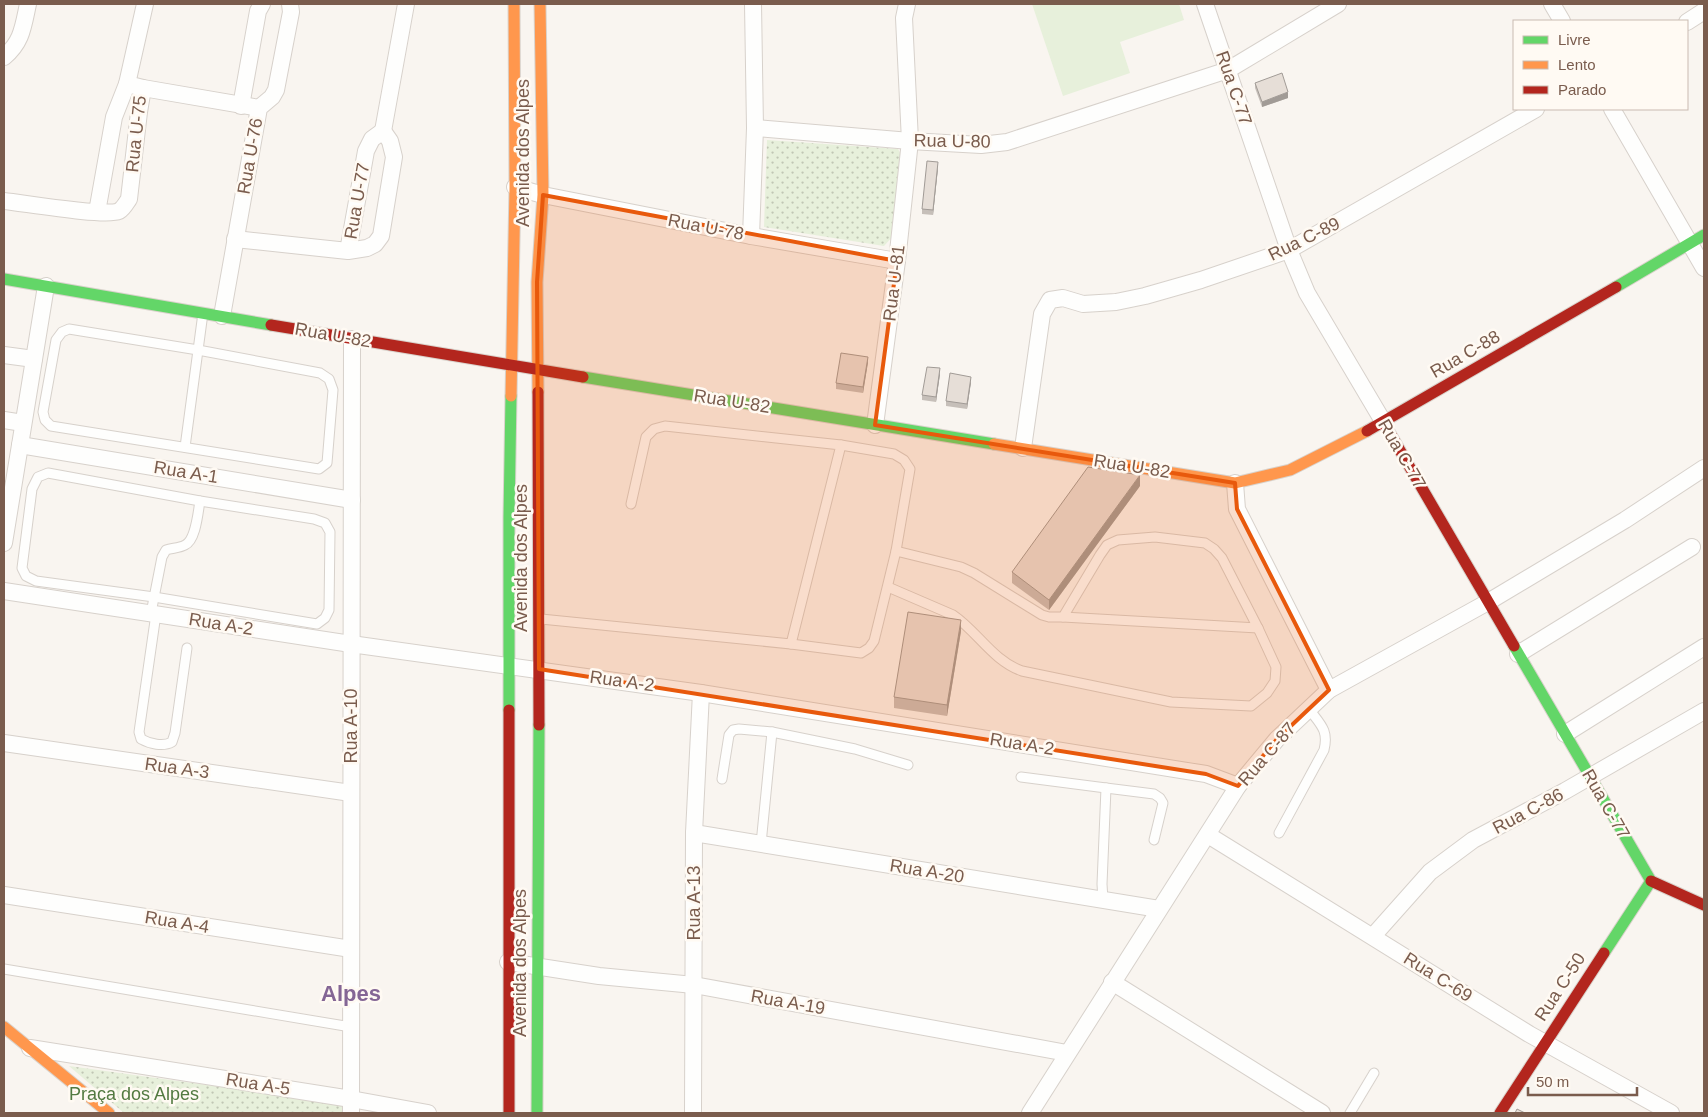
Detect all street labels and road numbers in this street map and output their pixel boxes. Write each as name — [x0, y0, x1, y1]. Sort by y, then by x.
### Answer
street label: Rua C-77 — [1212, 48, 1256, 128]
street label: Avenida dos Alpes — [513, 79, 533, 227]
street label: Rua U-75 — [122, 95, 150, 173]
street label: Rua U-76 — [233, 116, 267, 196]
street label: Rua U-80 — [913, 130, 991, 152]
street label: Rua U-77 — [340, 161, 374, 241]
street label: Rua U-78 — [666, 210, 746, 244]
street label: Rua C-89 — [1265, 213, 1343, 265]
street label: Rua U-81 — [879, 244, 909, 322]
street label: Rua U-82 — [293, 318, 373, 352]
street label: Rua C-88 — [1427, 326, 1503, 382]
street label: Rua U-82 — [692, 385, 772, 417]
street label: Rua C-77 — [1374, 416, 1430, 492]
street label: Rua U-82 — [1092, 450, 1172, 482]
street label: Rua A-1 — [152, 457, 220, 487]
street label: Avenida dos Alpes — [511, 484, 531, 632]
street label: Rua A-2 — [187, 609, 255, 639]
street label: Rua A-2 — [588, 667, 656, 695]
street label: Rua A-10 — [341, 688, 361, 764]
street label: Rua C-87 — [1234, 718, 1300, 790]
street label: Rua A-2 — [988, 729, 1056, 759]
street label: Rua A-3 — [143, 754, 211, 782]
street label: Rua C-77 — [1578, 766, 1634, 842]
street label: Rua C-86 — [1489, 784, 1567, 838]
street label: Rua A-20 — [888, 855, 966, 887]
street label: Rua A-13 — [684, 865, 704, 941]
street label: Avenida dos Alpes — [510, 889, 530, 1037]
street label: Rua A-4 — [143, 907, 211, 937]
street label: Rua C-69 — [1400, 948, 1476, 1006]
street label: Rua C-50 — [1531, 949, 1589, 1025]
street label: Rua A-19 — [749, 986, 827, 1018]
street label: Rua A-5 — [224, 1069, 292, 1099]

